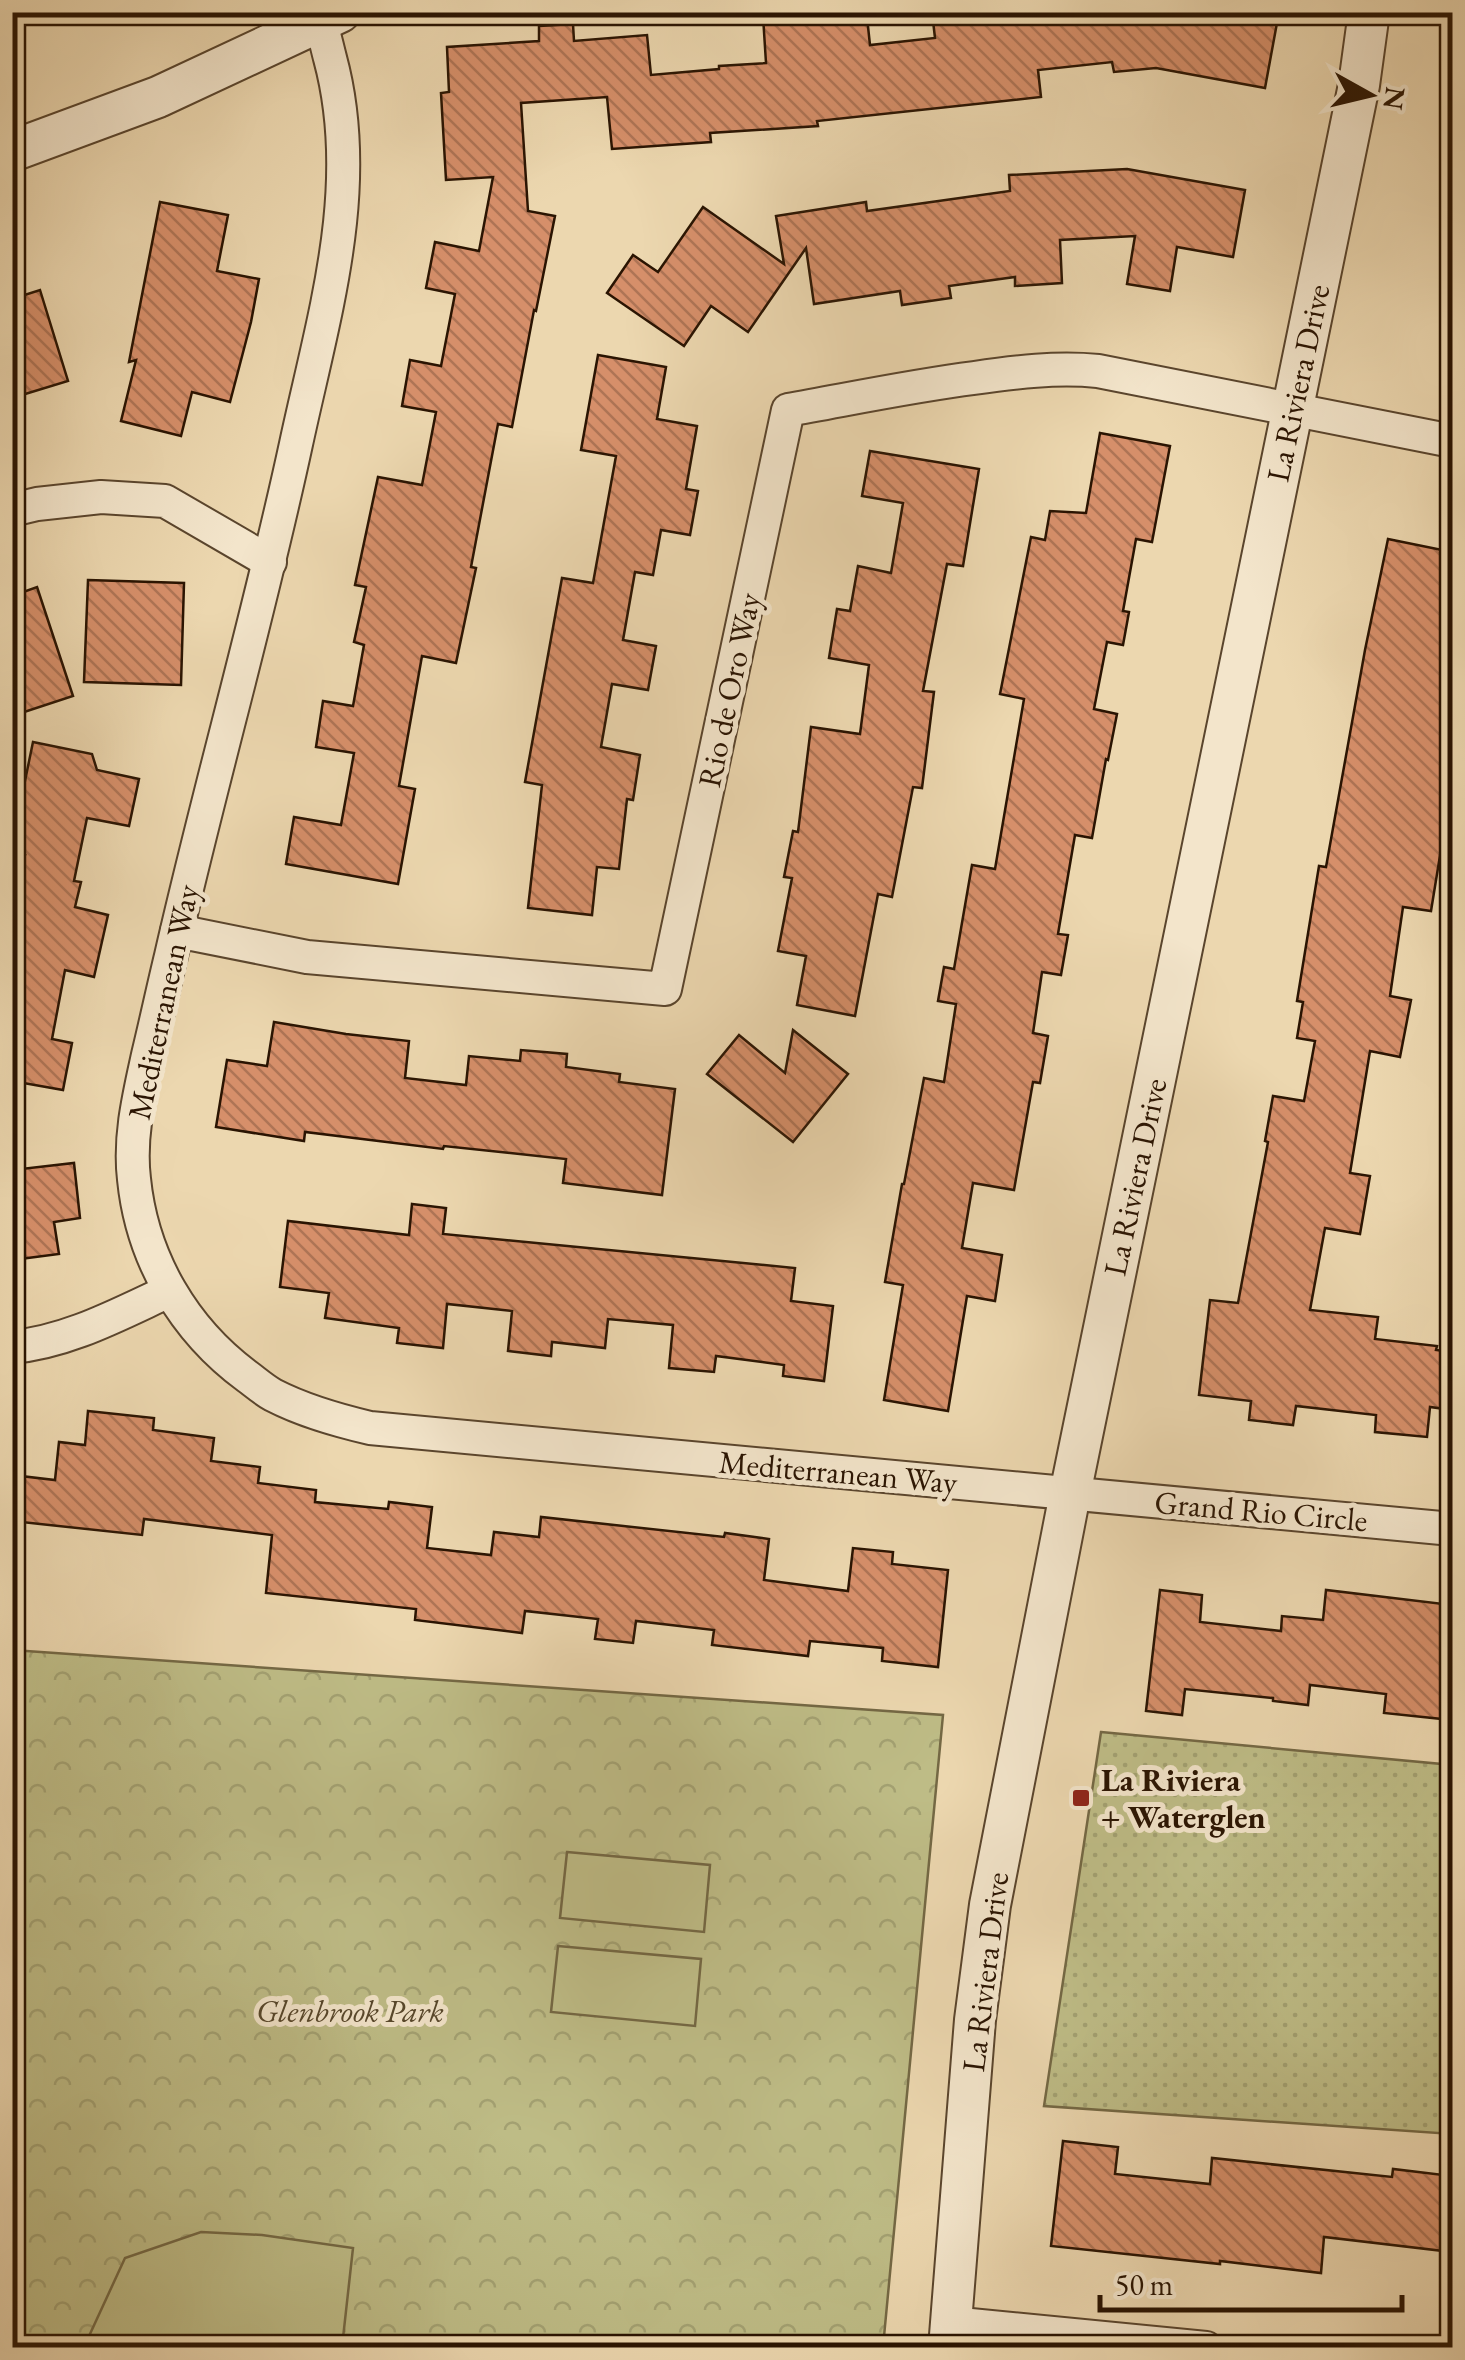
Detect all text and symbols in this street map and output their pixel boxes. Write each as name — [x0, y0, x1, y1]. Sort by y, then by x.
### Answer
north arrow — [1320, 45, 1420, 145]
text: N — [1375, 85, 1414, 113]
street label: La Riviera Drive — [1257, 280, 1339, 486]
street label: Rio de Oro Way — [688, 588, 770, 791]
street label: Mediterranean Way — [118, 880, 209, 1123]
street label: La Riviera Drive — [1094, 1074, 1176, 1280]
street label: Mediterranean Way — [717, 1441, 960, 1503]
street label: Grand Rio Circle — [1153, 1481, 1369, 1541]
place label: La Riviera + Waterglen — [1101, 1759, 1266, 1838]
marker: La Riviera + Waterglen — [1070, 1787, 1092, 1809]
street label: La Riviera Drive — [952, 1870, 1018, 2074]
park label: Glenbrook Park — [256, 1990, 444, 2032]
scale bar — [1100, 2250, 1402, 2312]
text: 50 m — [1115, 2265, 1173, 2304]

